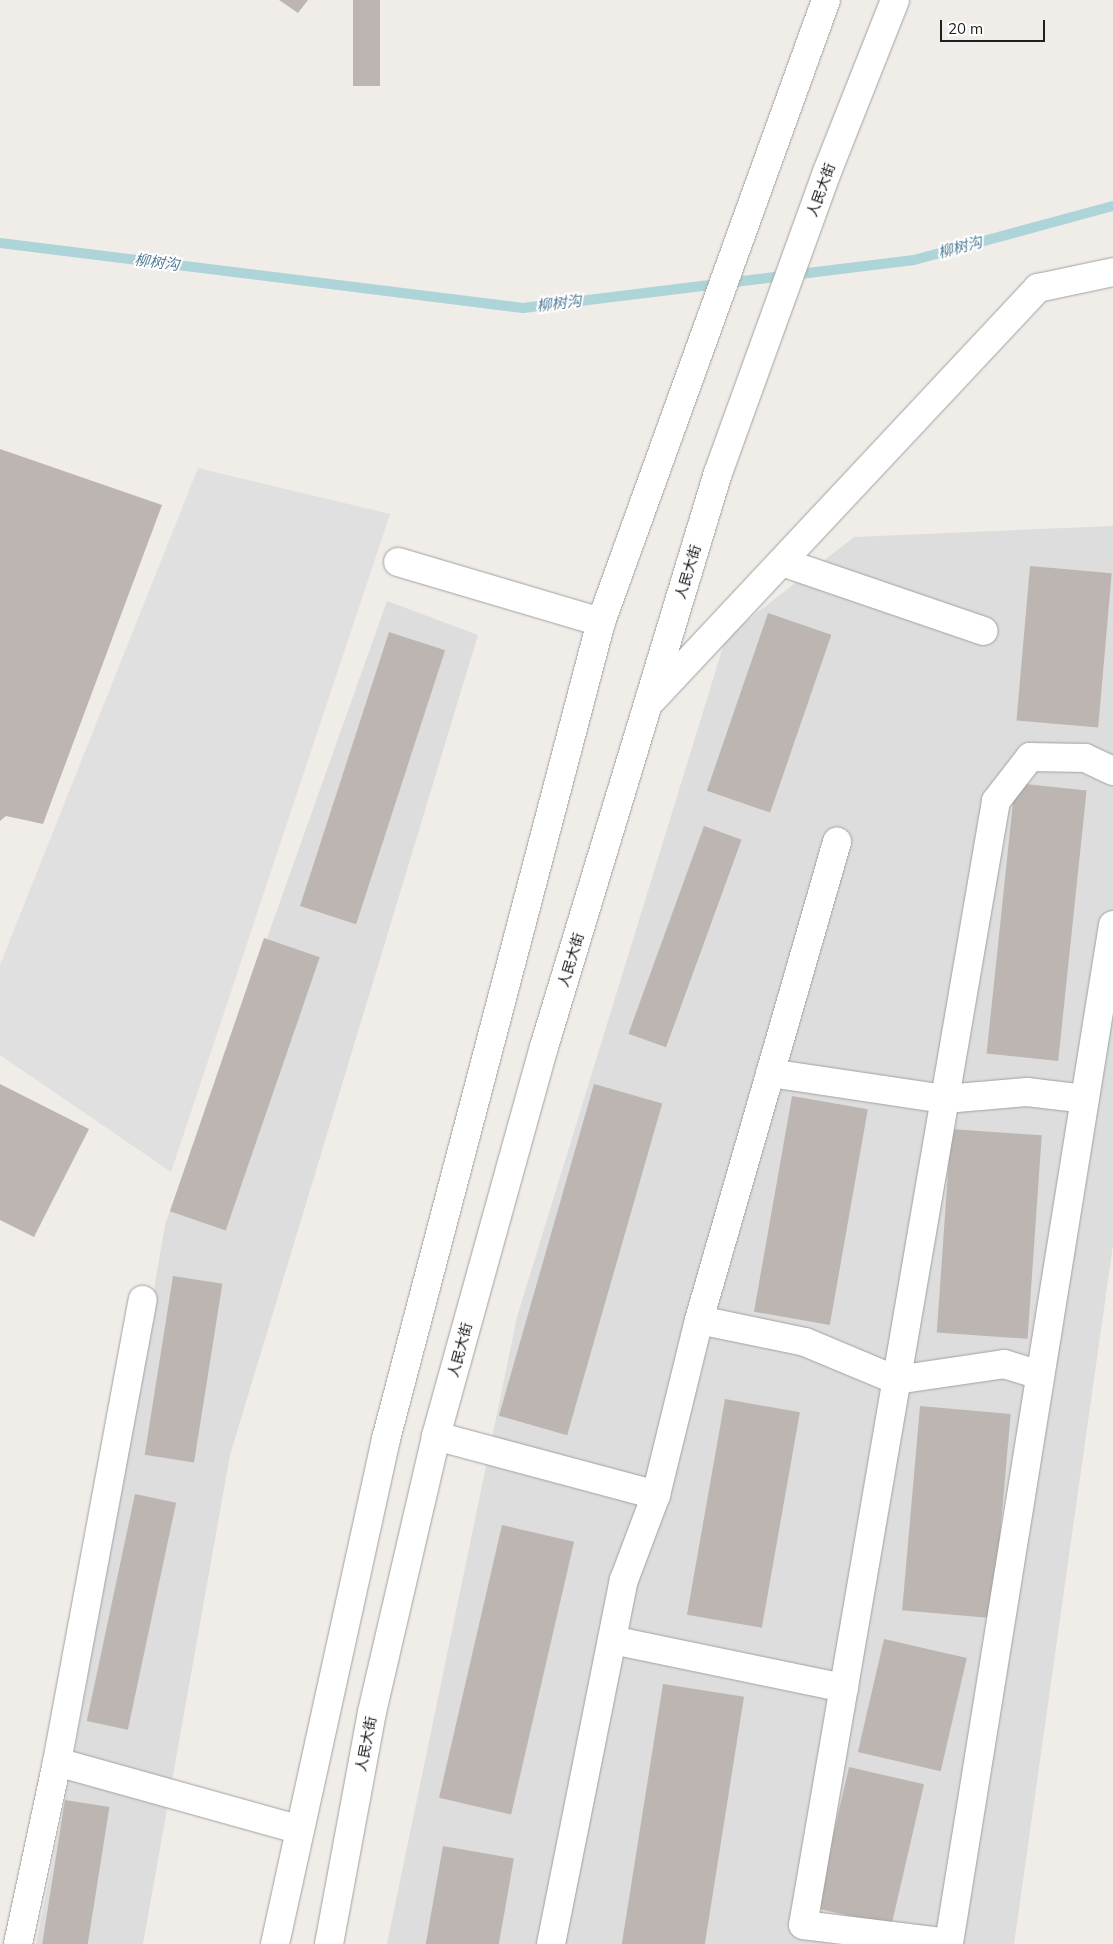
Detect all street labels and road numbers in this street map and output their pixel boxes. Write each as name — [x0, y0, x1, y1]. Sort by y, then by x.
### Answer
street label: 人民大街 — [804, 161, 838, 219]
street label: 人民大街 — [672, 543, 704, 601]
street label: 人民大街 — [555, 931, 587, 989]
street label: 人民大街 — [445, 1321, 475, 1379]
street label: 人民大街 — [352, 1715, 380, 1773]

